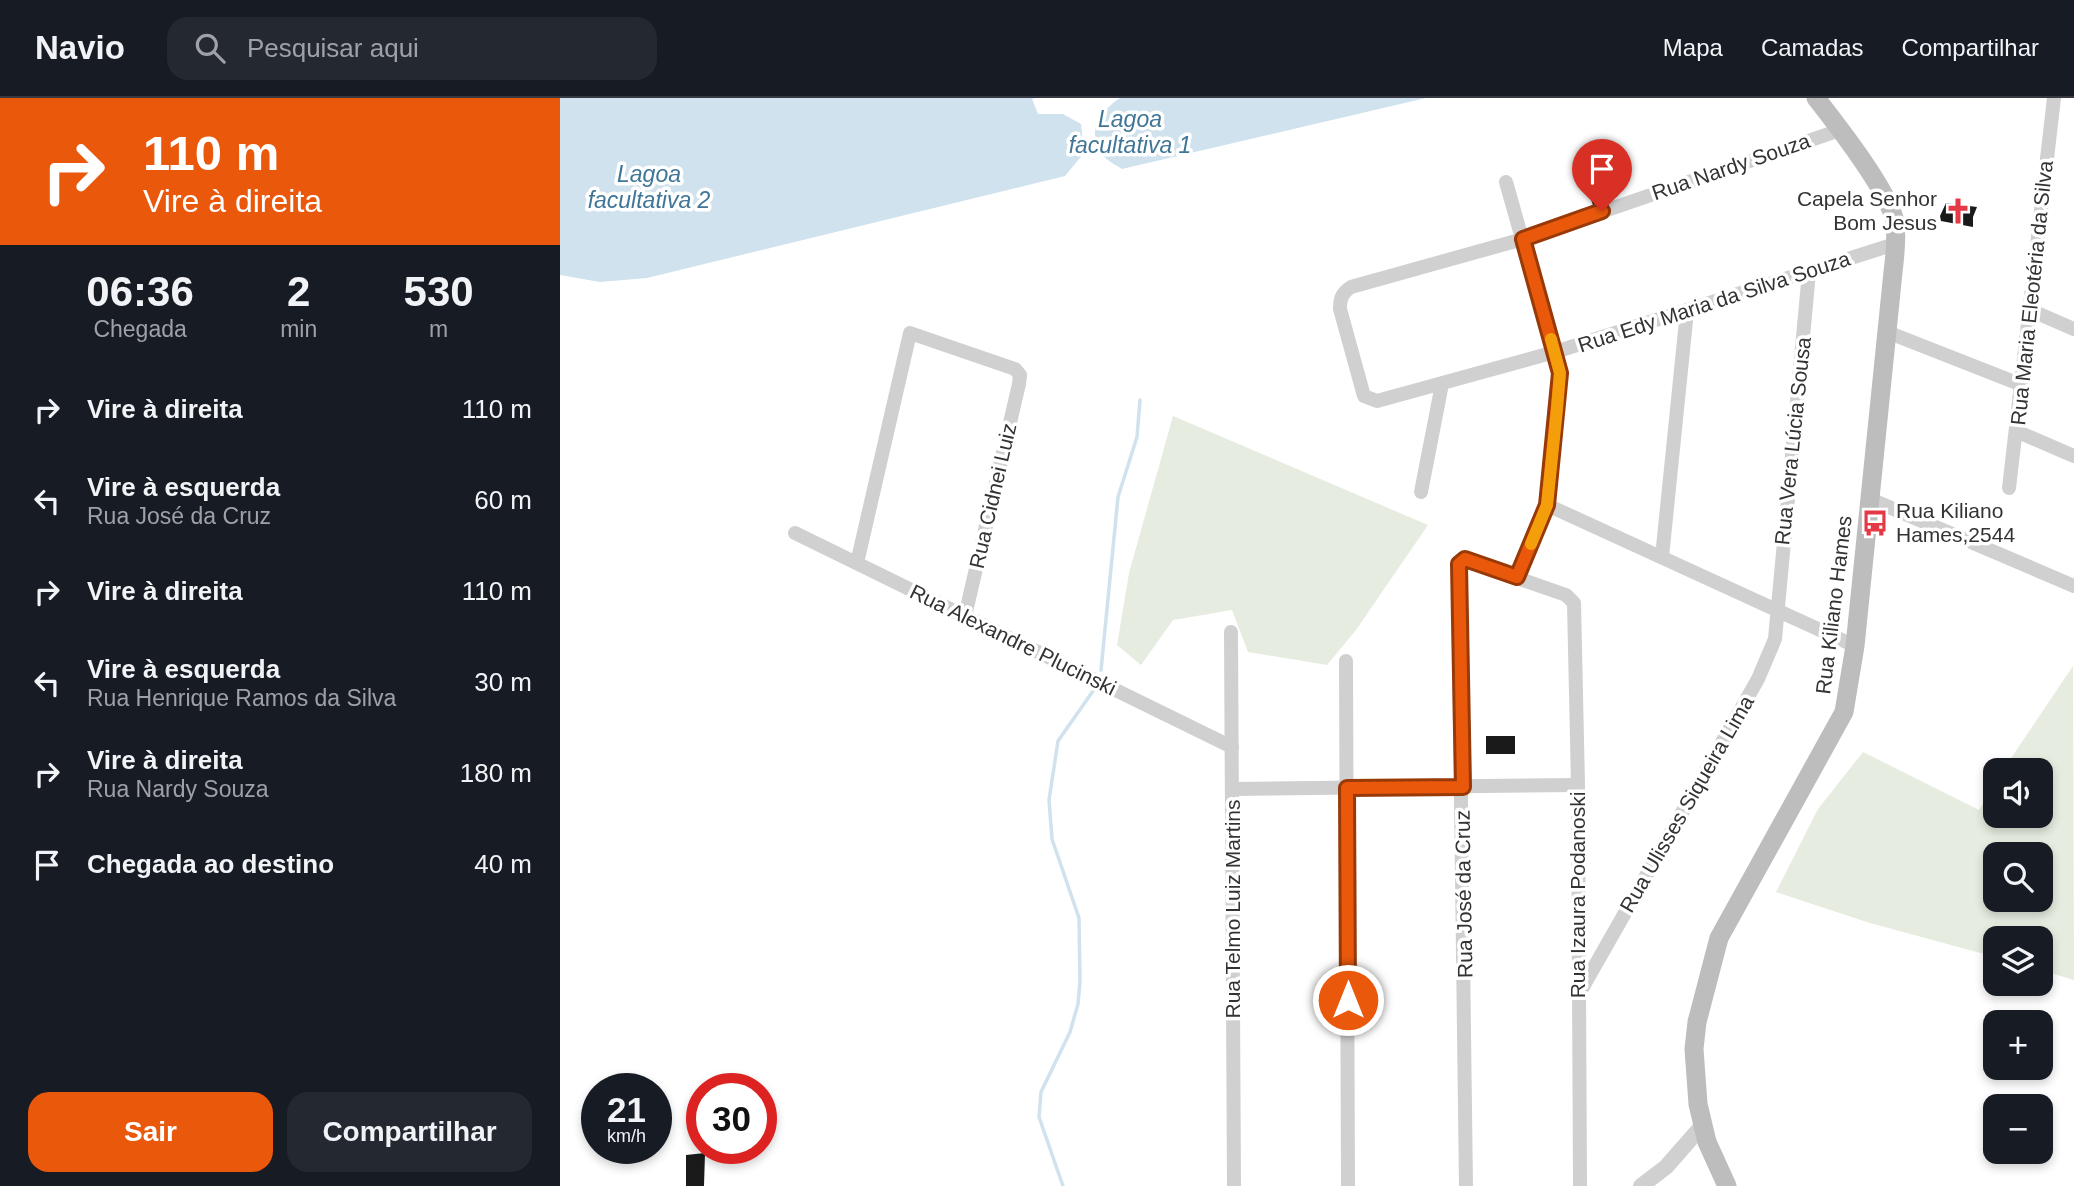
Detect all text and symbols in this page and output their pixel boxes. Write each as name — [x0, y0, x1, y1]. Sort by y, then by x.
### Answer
search box — [167, 17, 657, 80]
text: Navio — [35, 29, 125, 66]
icon: search — [191, 29, 229, 67]
text: Pesquisar aqui — [247, 33, 419, 63]
text: Mapa — [1663, 34, 1723, 61]
text: Camadas — [1761, 34, 1864, 61]
text: Compartilhar — [1902, 34, 2039, 61]
water label: Lagoa facultativa 1 — [1069, 106, 1191, 158]
icon: right — [28, 126, 119, 217]
text: 110 m — [143, 126, 279, 180]
street label: Rua Nardy Souza — [1649, 129, 1813, 204]
pin — [1572, 139, 1632, 211]
icon: arrive — [1583, 150, 1621, 188]
street label: Rua Maria Eleotéria da Silva — [2006, 159, 2057, 426]
water label: Lagoa facultativa 2 — [588, 161, 711, 213]
text: Vire à direita — [143, 183, 322, 219]
place label: Capela Senhor Bom Jesus — [1797, 187, 1937, 234]
church icon: Capela Senhor Bom Jesus — [1943, 196, 1973, 226]
street label: Rua Edy Maria da Silva Souza — [1575, 246, 1853, 356]
text: 06:36 — [86, 268, 194, 315]
text: 2 — [287, 268, 310, 315]
text: 530 — [404, 268, 474, 315]
text: Chegada — [93, 316, 187, 342]
text: min — [280, 316, 317, 342]
text: m — [429, 316, 448, 342]
street label: Rua Vera Lúcia Sousa — [1770, 336, 1815, 546]
icon: right — [28, 391, 66, 429]
text: Vire à direita — [87, 394, 243, 424]
text: 110 m — [462, 394, 532, 424]
street label: Rua Cidnei Luiz — [965, 421, 1020, 571]
text: Vire à esquerda — [87, 472, 280, 502]
icon: left — [28, 482, 66, 520]
text: 60 m — [474, 485, 532, 515]
place label: Rua Kiliano Hames,2544 — [1896, 499, 2015, 546]
text: Rua José da Cruz — [87, 503, 271, 529]
bus stop icon: Rua Kiliano Hames,2544 — [1860, 508, 1890, 538]
street label: Rua Kiliano Hames — [1811, 514, 1856, 696]
icon: right — [28, 573, 66, 611]
text: Vire à direita — [87, 576, 243, 606]
text: 110 m — [462, 576, 532, 606]
street label: Rua Alexandre Plucinski — [906, 580, 1120, 700]
text: Vire à esquerda — [87, 654, 280, 684]
icon: left — [28, 664, 66, 702]
text: 30 m — [474, 667, 532, 697]
text: Rua Henrique Ramos da Silva — [87, 685, 396, 711]
street label: Rua Ulisses Siqueira Lima — [1615, 691, 1758, 916]
text: Vire à direita — [87, 745, 243, 775]
icon: right — [28, 755, 66, 793]
text: 180 m — [460, 758, 532, 788]
map controls — [1983, 758, 2053, 1164]
button: sound — [1983, 758, 2053, 828]
text: Rua Nardy Souza — [87, 776, 269, 802]
street label: Rua Izaura Podanoski — [1566, 792, 1589, 998]
street label: Rua Telmo Luiz Martins — [1221, 799, 1244, 1019]
street label: Rua José da Cruz — [1451, 810, 1476, 978]
button: search — [1983, 842, 2053, 912]
icon: arrive — [28, 846, 66, 884]
text: Chegada ao destino — [87, 849, 334, 879]
text: 40 m — [474, 849, 532, 879]
button: layers — [1983, 926, 2053, 996]
position arrow — [1311, 963, 1385, 1037]
button: + — [1983, 1010, 2053, 1080]
speed limit sign: 30 — [686, 1073, 777, 1164]
text: 21 — [607, 1090, 646, 1129]
button: Sair — [28, 1092, 273, 1172]
button: Compartilhar — [287, 1092, 532, 1172]
button: − — [1983, 1094, 2053, 1164]
text: km/h — [607, 1126, 646, 1146]

